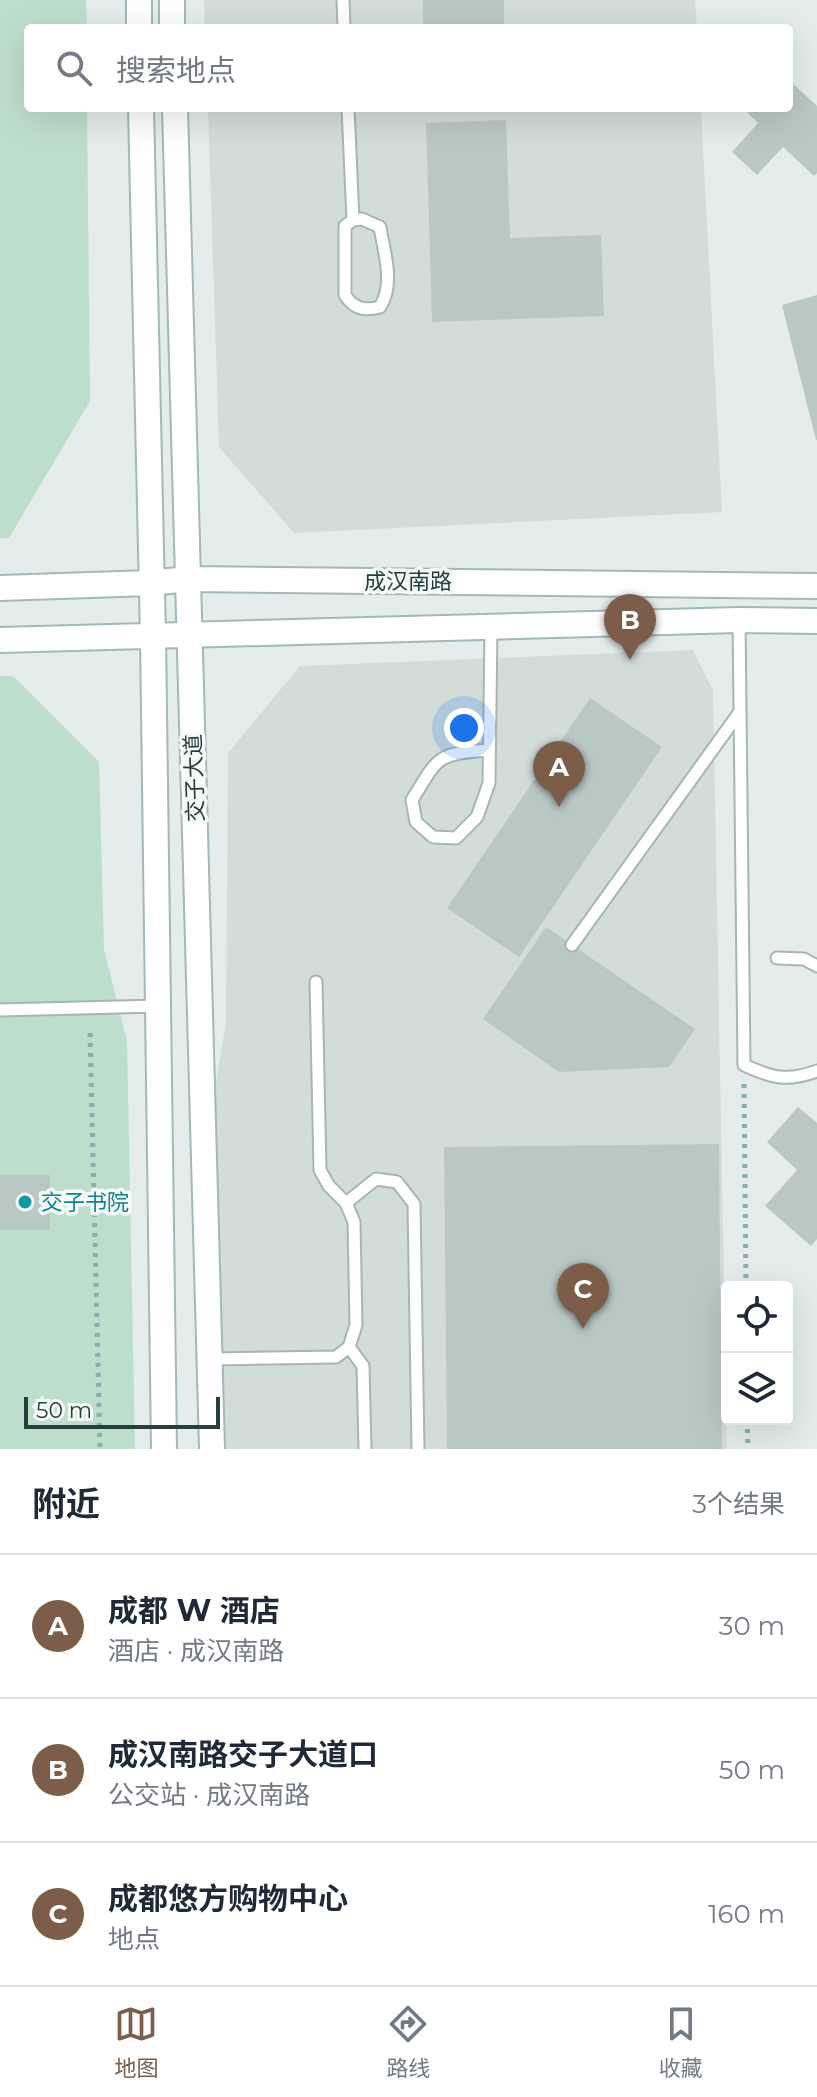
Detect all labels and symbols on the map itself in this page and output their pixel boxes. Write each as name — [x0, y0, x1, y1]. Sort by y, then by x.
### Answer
street label: 成汉南路 — [364, 568, 452, 595]
pin: B — [604, 594, 656, 660]
your location — [444, 708, 484, 748]
street label: 交子大道 — [179, 734, 210, 822]
pin: A — [533, 741, 585, 807]
place label: 交子书院 — [41, 1189, 129, 1216]
marker: 交子书院 — [16, 1193, 34, 1211]
pin: C — [557, 1263, 609, 1329]
scale bar — [24, 1393, 220, 1429]

